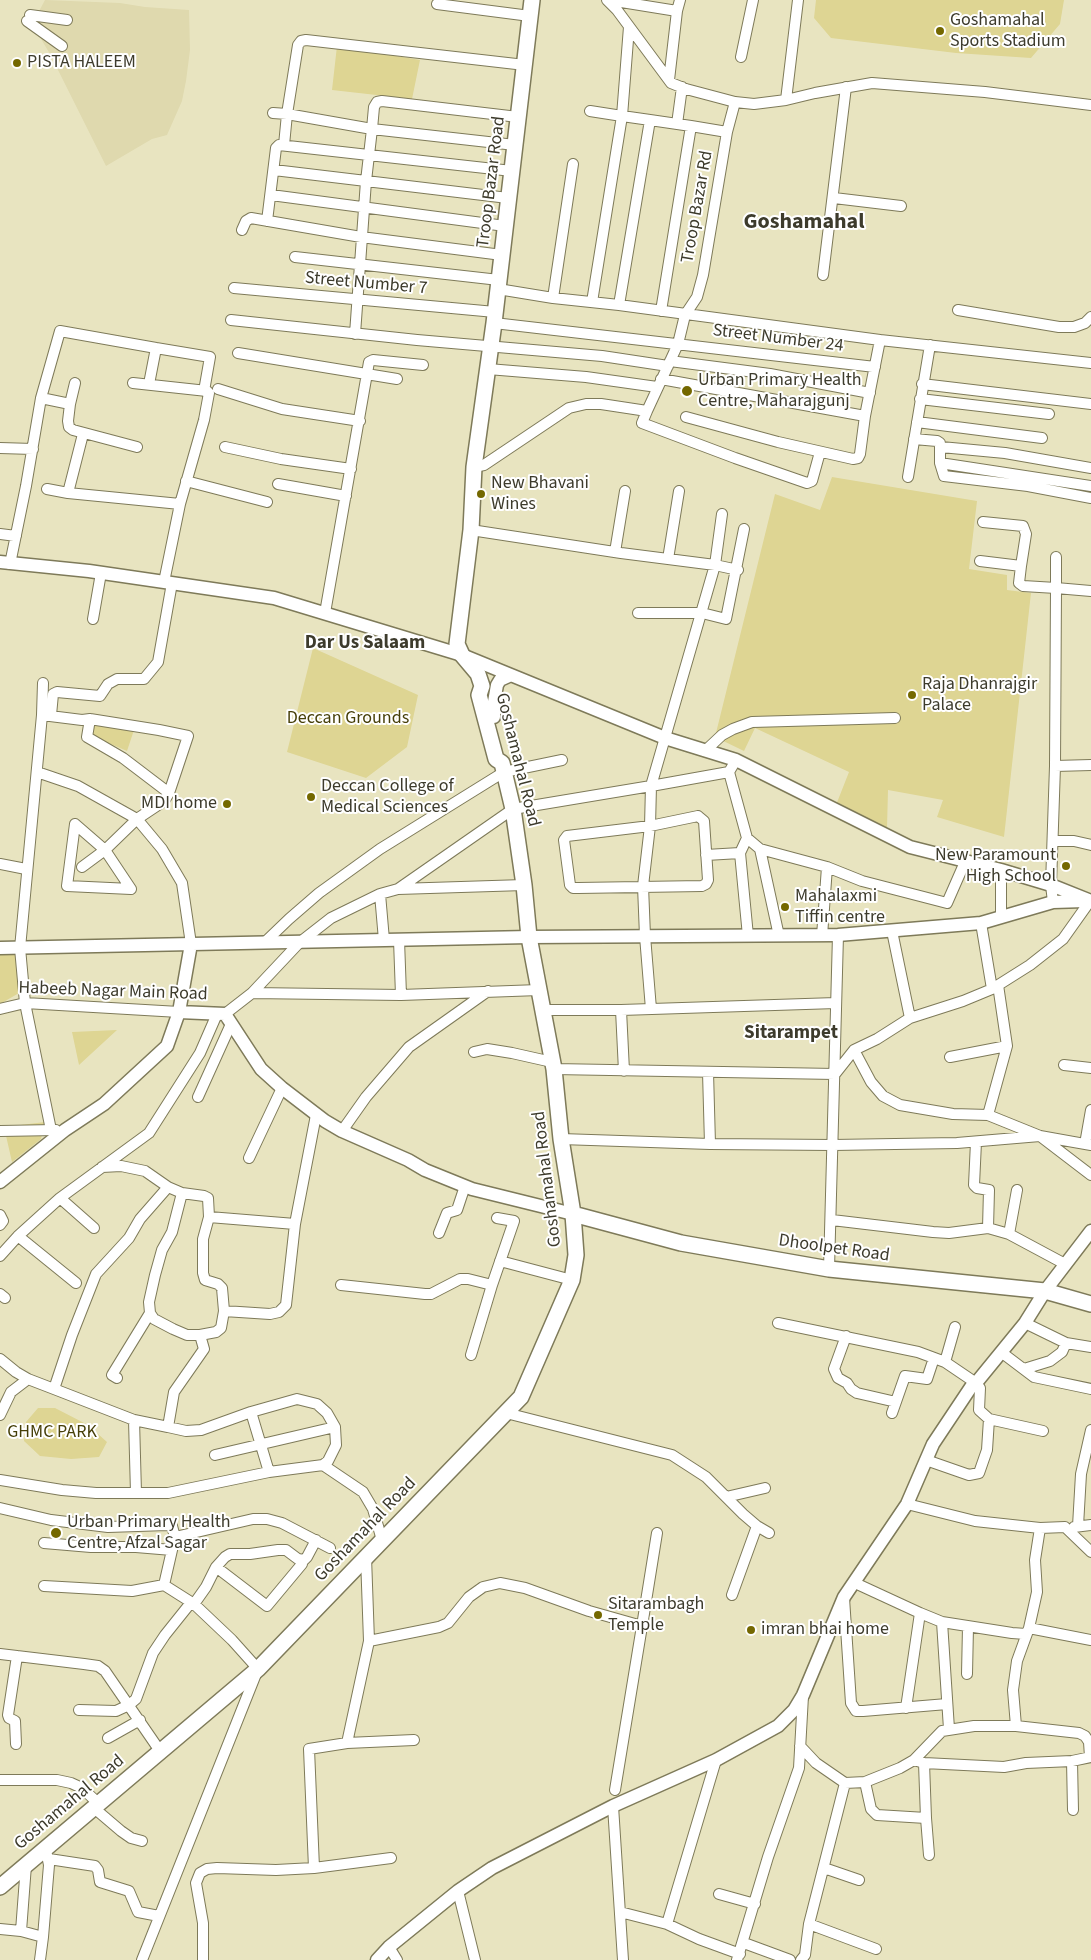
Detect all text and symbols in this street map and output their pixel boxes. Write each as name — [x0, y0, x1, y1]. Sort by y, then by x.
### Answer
place label: Goshamahal Sports Stadium — [950, 10, 1066, 52]
marker: Goshamahal Sports Stadium — [934, 25, 946, 37]
place label: PISTA HALEEM — [27, 52, 136, 74]
marker: PISTA HALEEM — [11, 57, 23, 69]
street label: Troop Bazar Road — [473, 115, 511, 249]
street label: Troop Bazar Rd — [677, 149, 719, 265]
district label: Goshamahal — [744, 210, 864, 236]
street label: Street Number 7 — [304, 268, 428, 300]
street label: Street Number 24 — [711, 320, 845, 358]
place label: Urban Primary Health Centre, Maharajgunj — [698, 370, 862, 412]
marker: Urban Primary Health Centre, Maharajgunj — [680, 384, 694, 398]
place label: New Bhavani Wines — [491, 473, 589, 516]
marker: New Bhavani Wines — [475, 488, 487, 500]
district label: Dar Us Salaam — [305, 633, 425, 655]
place label: Raja Dhanrajgir Palace — [922, 674, 1037, 716]
marker: Raja Dhanrajgir Palace — [906, 689, 918, 701]
street label: Goshamahal Road — [490, 691, 544, 829]
park label: Deccan Grounds — [287, 708, 409, 730]
place label: Deccan College of Medical Sciences — [321, 776, 454, 819]
marker: Deccan College of Medical Sciences — [305, 791, 317, 803]
place label: MDI home — [141, 793, 217, 815]
marker: MDI home — [221, 798, 233, 810]
place label: New Paramount High School — [935, 845, 1056, 888]
marker: New Paramount High School — [1060, 860, 1072, 872]
place label: Mahalaxmi Tiffin centre — [795, 886, 885, 929]
marker: Mahalaxmi Tiffin centre — [779, 901, 791, 913]
street label: Habeeb Nagar Main Road — [18, 978, 208, 1006]
district label: Sitarampet — [744, 1023, 838, 1045]
street label: Goshamahal Road — [529, 1110, 567, 1248]
street label: Dhoolpet Road — [777, 1231, 891, 1267]
park label: GHMC PARK — [7, 1422, 97, 1444]
street label: Goshamahal Road — [311, 1473, 421, 1587]
place label: Urban Primary Health Centre, Afzal Sagar — [67, 1512, 231, 1555]
marker: Urban Primary Health Centre, Afzal Sagar — [49, 1526, 63, 1540]
place label: Sitarambagh Temple — [608, 1594, 704, 1636]
marker: Sitarambagh Temple — [592, 1609, 604, 1621]
place label: imran bhai home — [761, 1619, 889, 1641]
marker: imran bhai home — [745, 1624, 757, 1636]
street label: Goshamahal Road — [11, 1751, 129, 1855]

